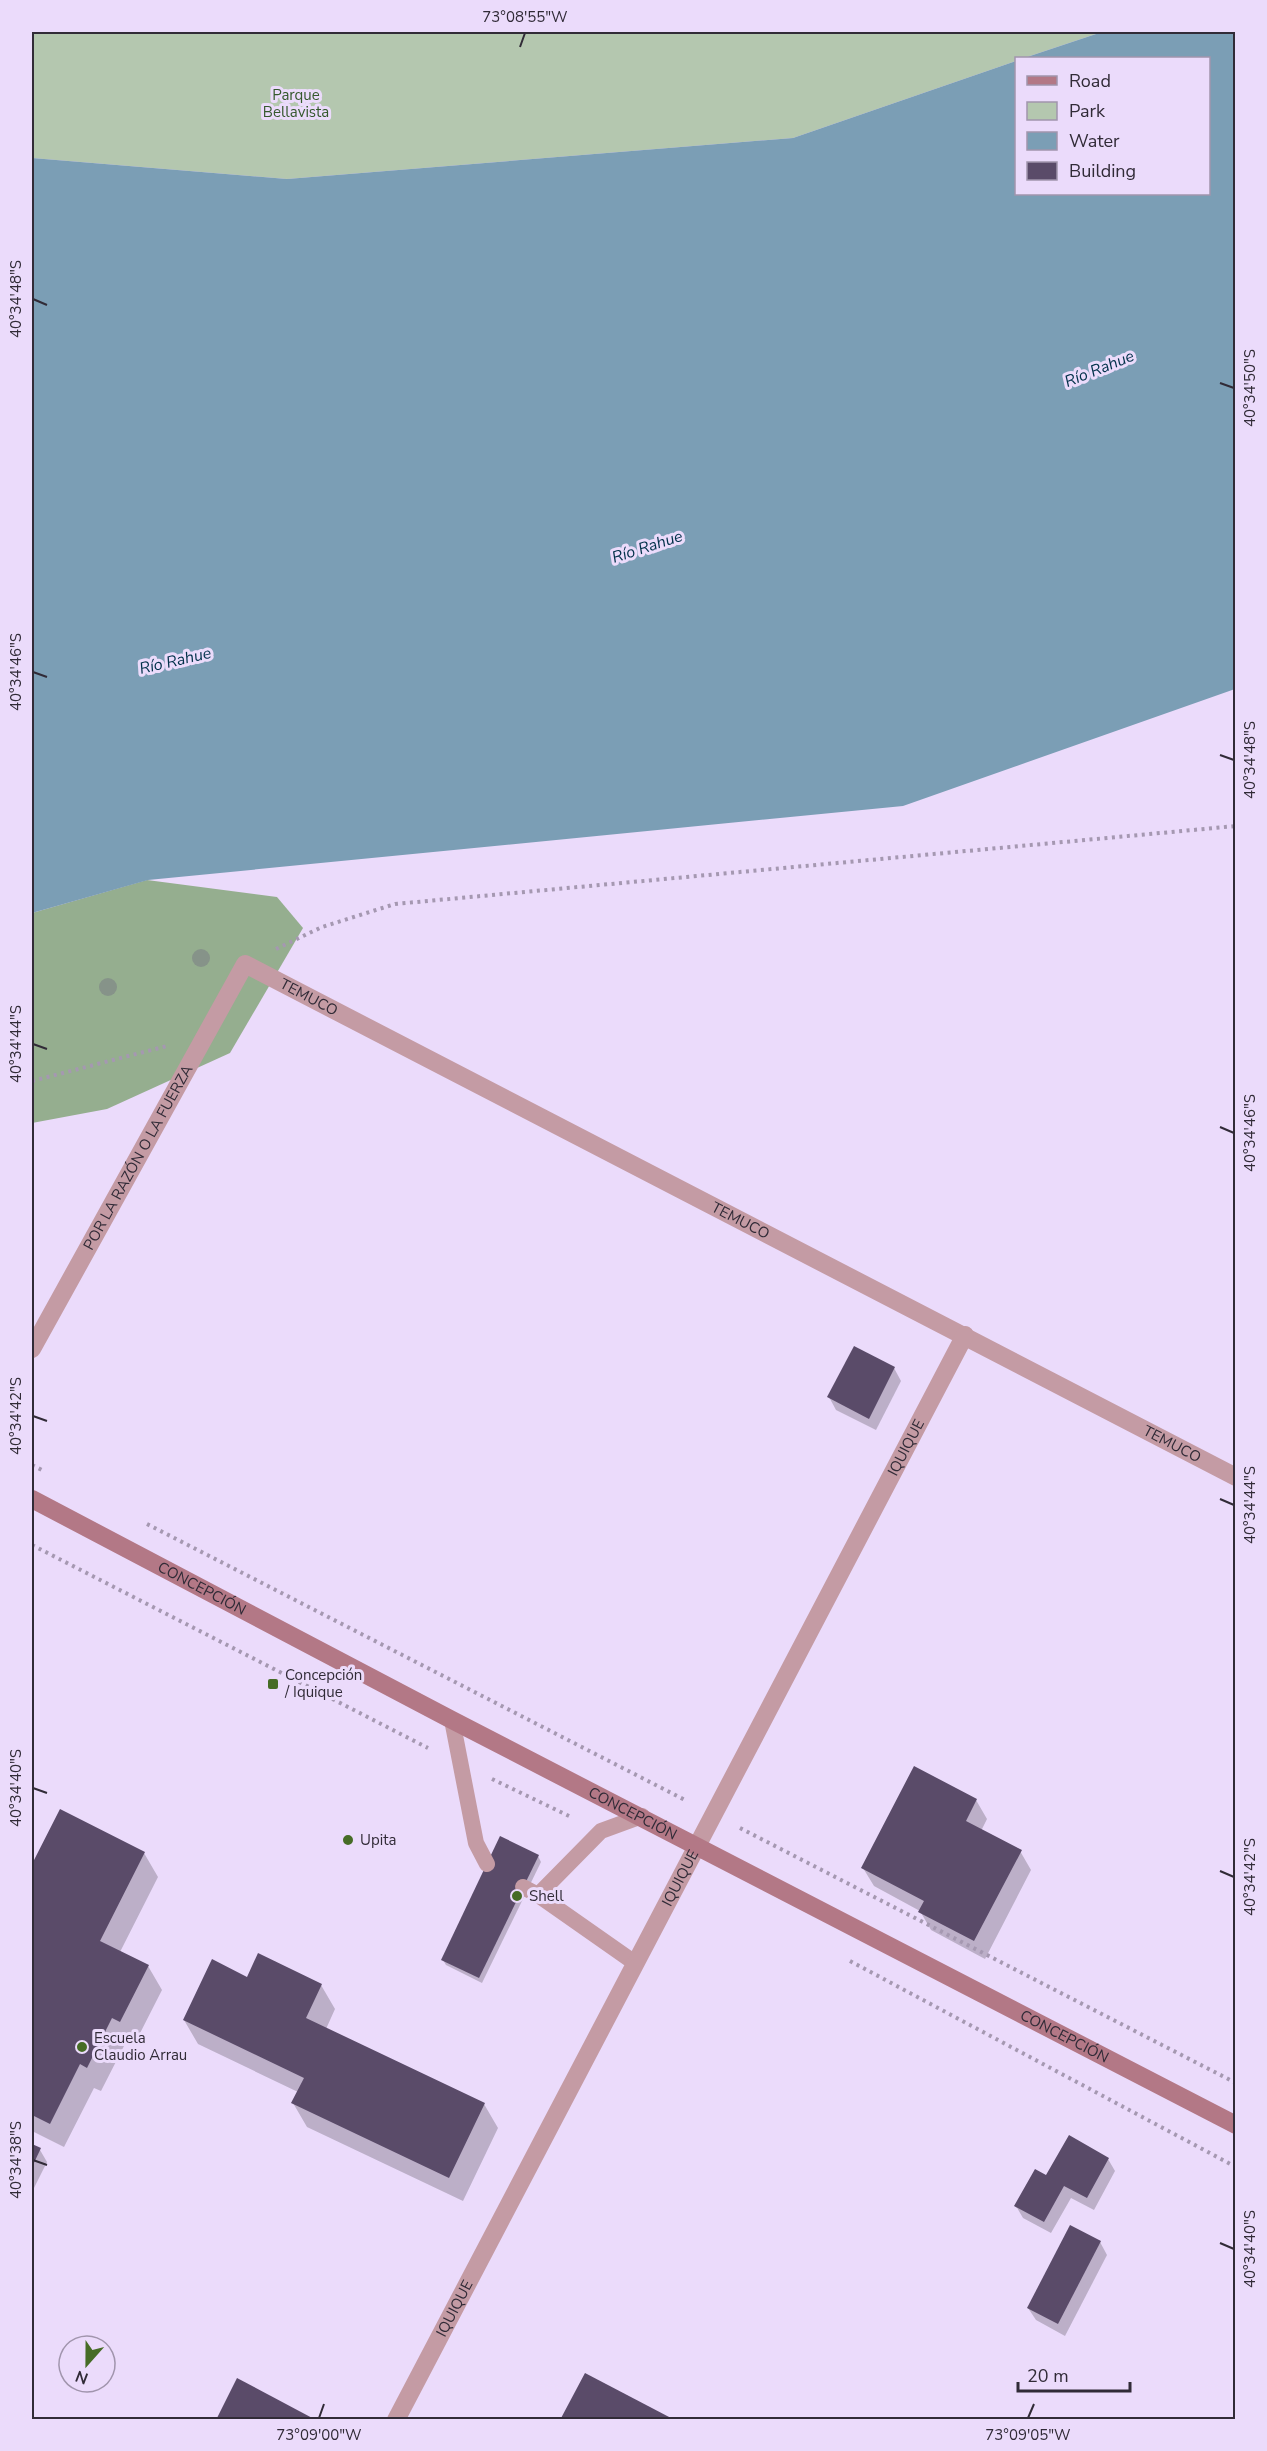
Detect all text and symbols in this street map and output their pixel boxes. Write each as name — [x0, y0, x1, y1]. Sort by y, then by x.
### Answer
text: 73°08'55"W — [482, 7, 568, 27]
legend — [1015, 57, 1210, 195]
text: Road — [1069, 69, 1111, 93]
park label: Parque Bellavista — [263, 85, 329, 122]
text: Park — [1069, 99, 1106, 123]
text: Water — [1069, 129, 1120, 153]
text: Building — [1069, 159, 1136, 183]
text: 40°34'48"S — [6, 260, 26, 338]
water label: Río Rahue — [1061, 345, 1138, 393]
text: 40°34'50"S — [1240, 349, 1260, 427]
water label: Río Rahue — [609, 525, 686, 569]
text: 40°34'46"S — [6, 633, 26, 711]
water label: Río Rahue — [137, 642, 214, 680]
text: 40°34'48"S — [1240, 721, 1260, 799]
street label: TEMUCO — [276, 974, 341, 1020]
text: 40°34'44"S — [6, 1005, 26, 1083]
street label: POR LA RAZÓN O LA FUERZA — [79, 1061, 197, 1254]
text: 40°34'46"S — [1240, 1094, 1260, 1172]
street label: TEMUCO — [708, 1197, 773, 1244]
text: 40°34'42"S — [6, 1377, 26, 1455]
street label: IQUIQUE — [883, 1416, 929, 1479]
street label: TEMUCO — [1140, 1421, 1205, 1467]
text: 40°34'44"S — [1240, 1466, 1260, 1544]
street label: CONCEPCIÓN — [154, 1557, 250, 1620]
place label: Concepción / Iquique — [284, 1665, 362, 1702]
marker: Concepción / Iquique — [266, 1677, 280, 1691]
text: 40°34'40"S — [6, 1749, 26, 1827]
street label: CONCEPCIÓN — [585, 1782, 680, 1845]
place label: Upita — [360, 1830, 396, 1850]
marker: Upita — [341, 1833, 355, 1847]
text: 40°34'42"S — [1240, 1838, 1260, 1916]
street label: IQUIQUE — [657, 1846, 703, 1910]
place label: Shell — [529, 1886, 564, 1906]
marker: Shell — [510, 1889, 524, 1903]
street label: CONCEPCIÓN — [1017, 2005, 1112, 2068]
place label: Escuela Claudio Arrau — [94, 2028, 187, 2065]
marker: Escuela Claudio Arrau — [75, 2040, 89, 2054]
text: 40°34'38"S — [6, 2121, 26, 2199]
text: 40°34'40"S — [1240, 2210, 1260, 2288]
street label: IQUIQUE — [431, 2277, 478, 2340]
north arrow — [57, 2334, 117, 2394]
scale bar — [1018, 2355, 1130, 2393]
text: 20 m — [1027, 2364, 1069, 2388]
text: N — [72, 2365, 92, 2389]
text: 73°09'00"W — [276, 2425, 362, 2445]
text: 73°09'05"W — [985, 2425, 1071, 2445]

